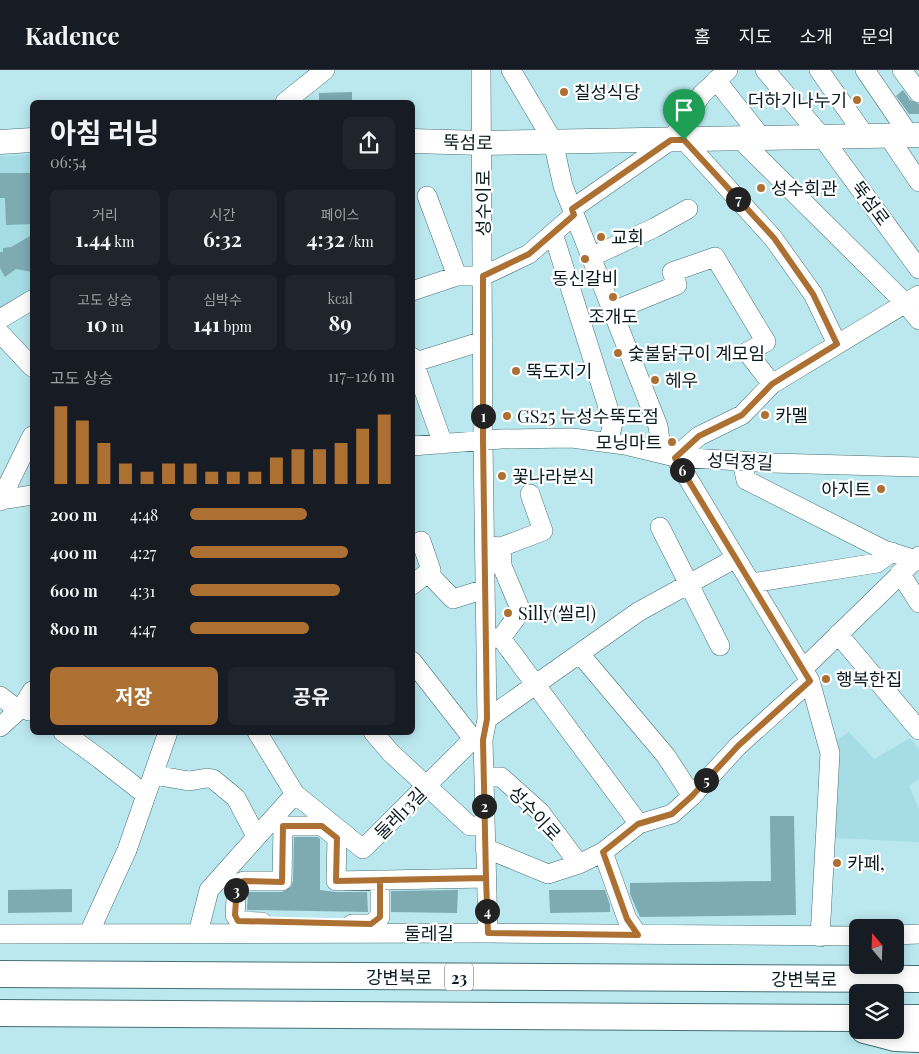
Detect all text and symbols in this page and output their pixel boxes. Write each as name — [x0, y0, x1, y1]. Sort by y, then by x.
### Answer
text: Kadence — [25, 19, 120, 51]
text: 홈 — [694, 24, 711, 48]
text: 지도 — [739, 24, 772, 48]
text: 소개 — [800, 24, 833, 48]
text: 문의 — [861, 24, 894, 48]
place label: 칠성식당 — [574, 80, 640, 104]
marker: 칠성식당 — [558, 86, 570, 98]
place label: 더하기나누기 — [748, 88, 847, 112]
pin — [663, 89, 705, 140]
marker: 더하기나누기 — [851, 94, 863, 106]
icon: arrive — [670, 96, 698, 124]
text: 아침 러닝 — [50, 113, 160, 150]
button: share — [343, 117, 395, 169]
street label: 뚝섬로 — [443, 130, 493, 154]
text: 06:54 — [50, 151, 87, 172]
street label: 성수이로 — [471, 170, 495, 236]
place label: 성수회관 — [771, 176, 838, 200]
street label: 뚝섬로 — [846, 176, 896, 230]
marker: 성수회관 — [755, 182, 767, 194]
pin: 7 — [726, 186, 750, 212]
text: 7 — [735, 190, 742, 209]
text: 거리 — [92, 205, 118, 224]
text: 시간 — [210, 205, 235, 224]
text: 페이스 — [321, 205, 359, 224]
text: 1.44 — [75, 224, 111, 252]
text: 6:32 — [203, 224, 242, 252]
text: 4:32 — [307, 224, 345, 252]
place label: 교회 — [611, 225, 644, 249]
marker: 교회 — [595, 231, 607, 243]
text: km — [111, 232, 134, 251]
text: /km — [345, 232, 374, 251]
marker: 동신갈비 — [579, 253, 591, 265]
place label: 동신갈비 — [552, 266, 618, 290]
text: kcal — [328, 289, 353, 308]
text: 고도 상승 — [77, 290, 132, 309]
text: 심박수 — [203, 290, 242, 309]
marker: 조개도 — [607, 291, 619, 303]
place label: 조개도 — [588, 304, 638, 328]
text: 89 — [328, 308, 352, 336]
text: 10 — [86, 309, 108, 337]
text: 141 — [193, 309, 220, 337]
text: m — [108, 317, 124, 336]
text: bpm — [220, 317, 252, 336]
place label: 숯불닭구이 계모임 — [628, 341, 765, 365]
marker: 숯불닭구이 계모임 — [612, 347, 624, 359]
place label: 뚝도지기 — [526, 359, 592, 383]
text: 117–126 m — [328, 365, 395, 386]
marker: 뚝도지기 — [510, 365, 522, 377]
text: 고도 상승 — [50, 367, 113, 388]
place label: 헤우 — [665, 368, 698, 392]
marker: 헤우 — [649, 374, 661, 386]
place label: 카멜 — [775, 403, 808, 427]
pin: 1 — [470, 404, 496, 428]
place label: GS25 뉴성수뚝도점 — [517, 404, 659, 428]
text: 1 — [481, 407, 486, 426]
marker: 카멜 — [759, 409, 771, 421]
marker: GS25 뉴성수뚝도점 — [501, 410, 513, 422]
place label: 모닝마트 — [596, 430, 662, 454]
marker: 모닝마트 — [666, 436, 678, 448]
street label: 성덕정길 — [706, 447, 774, 475]
pin: 6 — [670, 458, 694, 482]
text: 6 — [679, 461, 686, 480]
place label: 꽃나라분식 — [512, 464, 595, 488]
marker: 꽃나라분식 — [496, 470, 508, 482]
place label: 아지트 — [821, 477, 871, 501]
marker: 아지트 — [875, 483, 887, 495]
text: 200 m — [50, 504, 97, 525]
text: 4:48 — [130, 504, 158, 525]
text: 400 m — [50, 542, 97, 563]
text: 4:27 — [130, 542, 156, 563]
text: 600 m — [50, 580, 98, 601]
text: 4:31 — [130, 580, 155, 601]
place label: Silly(씰리) — [518, 601, 596, 625]
marker: Silly(씰리) — [502, 607, 514, 619]
text: 800 m — [50, 618, 98, 639]
text: 4:47 — [130, 618, 156, 639]
button: 저장 — [50, 667, 218, 725]
button: 공유 — [228, 667, 395, 725]
place label: 행복한집 — [836, 667, 902, 691]
marker: 행복한집 — [820, 673, 832, 685]
pin: 5 — [694, 768, 718, 792]
text: 5 — [703, 771, 710, 790]
street label: 성수이로 — [504, 781, 566, 845]
street label: 둘레13길 — [369, 782, 431, 844]
pin: 2 — [472, 794, 496, 818]
text: 2 — [481, 797, 488, 816]
place label: 카페, — [847, 851, 885, 875]
marker: 카페, — [831, 857, 843, 869]
pin: 3 — [224, 878, 248, 902]
text: 3 — [233, 881, 240, 900]
pin: 4 — [474, 898, 500, 924]
text: 4 — [484, 902, 491, 921]
north arrow — [849, 919, 904, 974]
map controls — [849, 919, 904, 1039]
street label: 둘레길 — [404, 921, 454, 945]
road number: 23 — [445, 964, 473, 990]
street label: 강변북로 — [366, 965, 432, 989]
street label: 강변북로 — [771, 967, 837, 991]
button: layers — [849, 984, 904, 1039]

